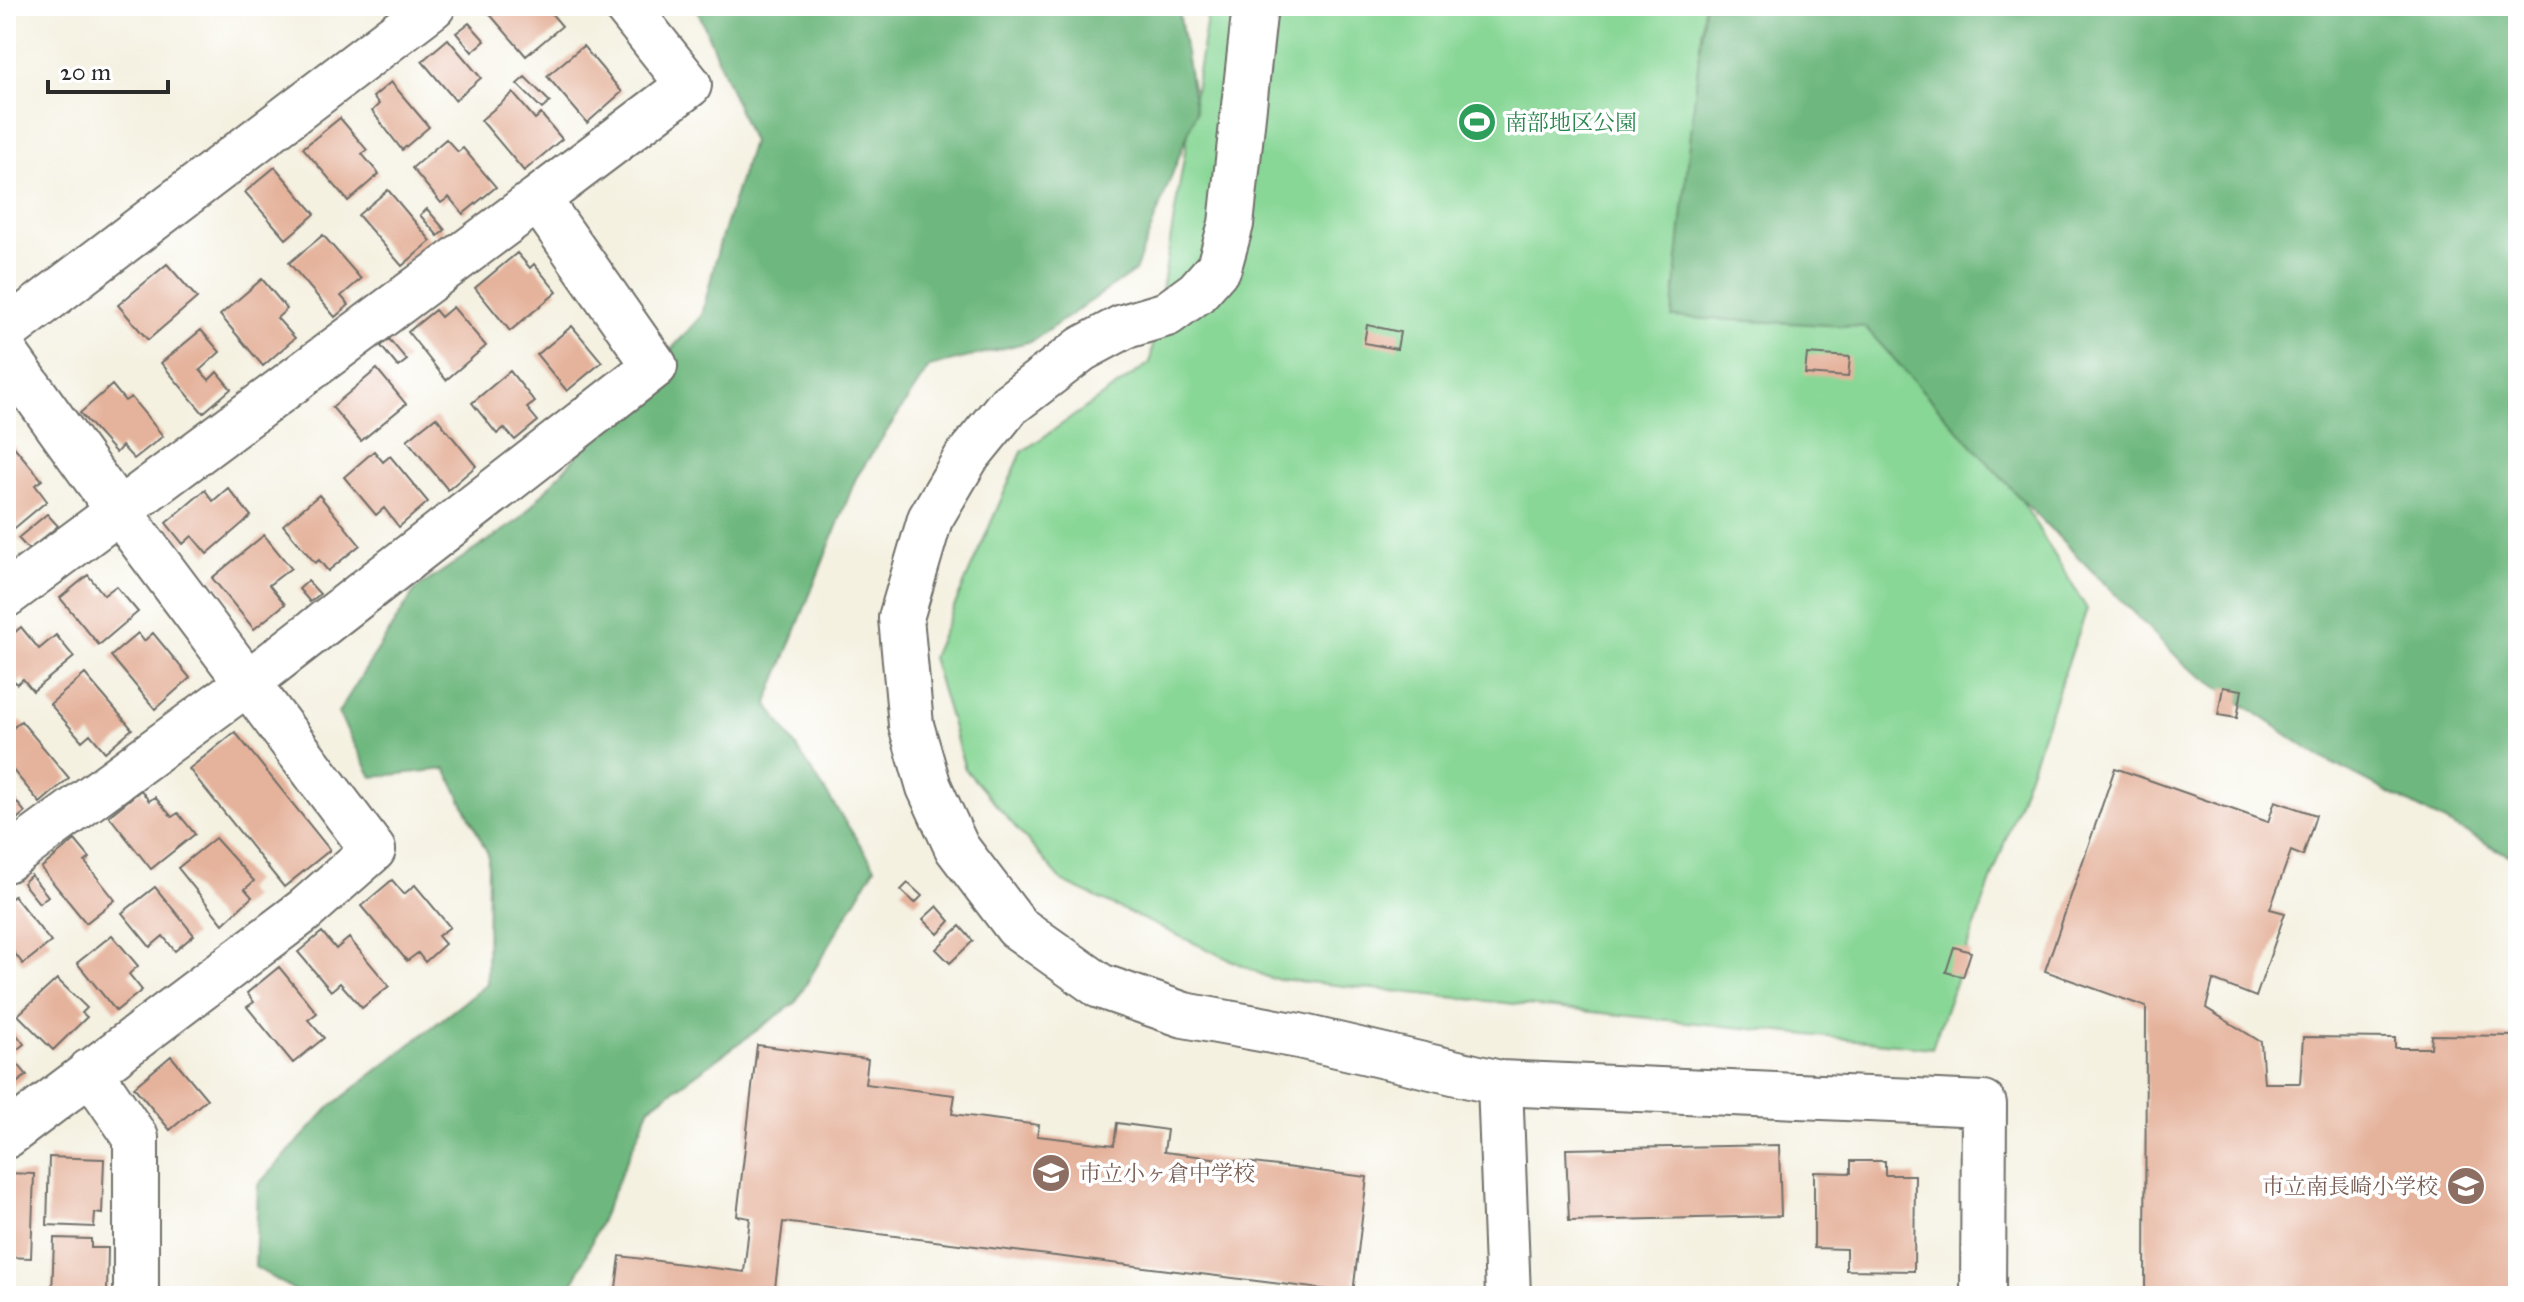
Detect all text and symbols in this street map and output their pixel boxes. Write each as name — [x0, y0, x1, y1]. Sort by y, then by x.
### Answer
scale bar — [48, 44, 168, 94]
text: 20 m — [60, 57, 111, 87]
sports icon: 南部地区公園 — [1456, 101, 1498, 143]
place label: 南部地区公園 — [1505, 109, 1637, 136]
school or university icon: 市立小ヶ倉中学校 — [1030, 1152, 1072, 1194]
place label: 市立小ヶ倉中学校 — [1079, 1160, 1255, 1187]
school or university icon: 市立南長崎小学校 — [2445, 1165, 2487, 1207]
place label: 市立南長崎小学校 — [2262, 1173, 2438, 1200]

